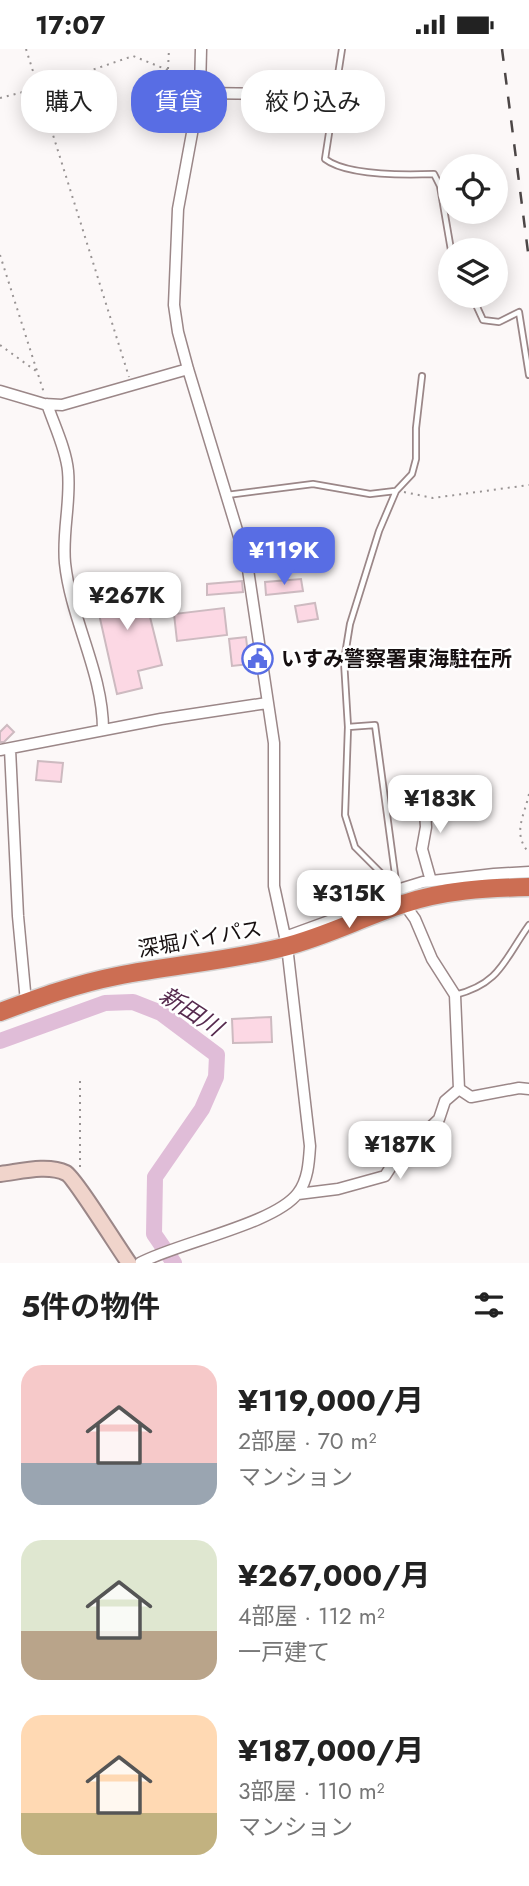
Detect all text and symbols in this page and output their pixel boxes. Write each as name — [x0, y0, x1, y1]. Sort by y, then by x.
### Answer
text: 17:07 — [35, 6, 105, 44]
chip: 購入 — [21, 70, 117, 133]
chip: 賃貸 — [131, 70, 227, 133]
chip: 絞り込み — [241, 70, 385, 133]
map controls — [438, 154, 508, 308]
button: locate — [438, 154, 508, 224]
button: layers — [438, 238, 508, 308]
pin: ¥119K — [235, 527, 333, 587]
text: ¥119K — [249, 533, 319, 567]
pin: ¥267K — [78, 573, 176, 632]
text: ¥267K — [89, 578, 165, 612]
public building icon: いすみ警察署東海駐在所 — [241, 642, 275, 676]
place label: いすみ警察署東海駐在所 — [281, 644, 512, 674]
pin: ¥183K — [391, 775, 489, 835]
text: ¥183K — [404, 781, 476, 815]
pin: ¥315K — [300, 871, 398, 930]
text: ¥315K — [313, 876, 385, 910]
street label: 深堀バイパス — [136, 913, 264, 965]
water label: 新田川 — [153, 978, 232, 1046]
pin: ¥187K — [351, 1121, 449, 1181]
text: ¥187K — [364, 1127, 436, 1161]
text: 5件の物件 — [21, 1285, 160, 1328]
icon: filters — [470, 1286, 508, 1324]
text: ¥119,000/月 — [238, 1379, 424, 1422]
icon: home — [77, 1393, 161, 1477]
text: 2部屋 · 70 m² — [238, 1424, 376, 1458]
text: マンション — [238, 1460, 353, 1494]
text: ¥267,000/月 — [238, 1554, 430, 1597]
icon: home — [77, 1568, 161, 1652]
text: 4部屋 · 112 m² — [238, 1599, 385, 1633]
text: 一戸建て — [238, 1635, 330, 1669]
text: ¥187,000/月 — [238, 1729, 424, 1772]
icon: home — [77, 1743, 161, 1827]
text: 3部屋 · 110 m² — [238, 1774, 385, 1808]
text: マンション — [238, 1810, 353, 1844]

